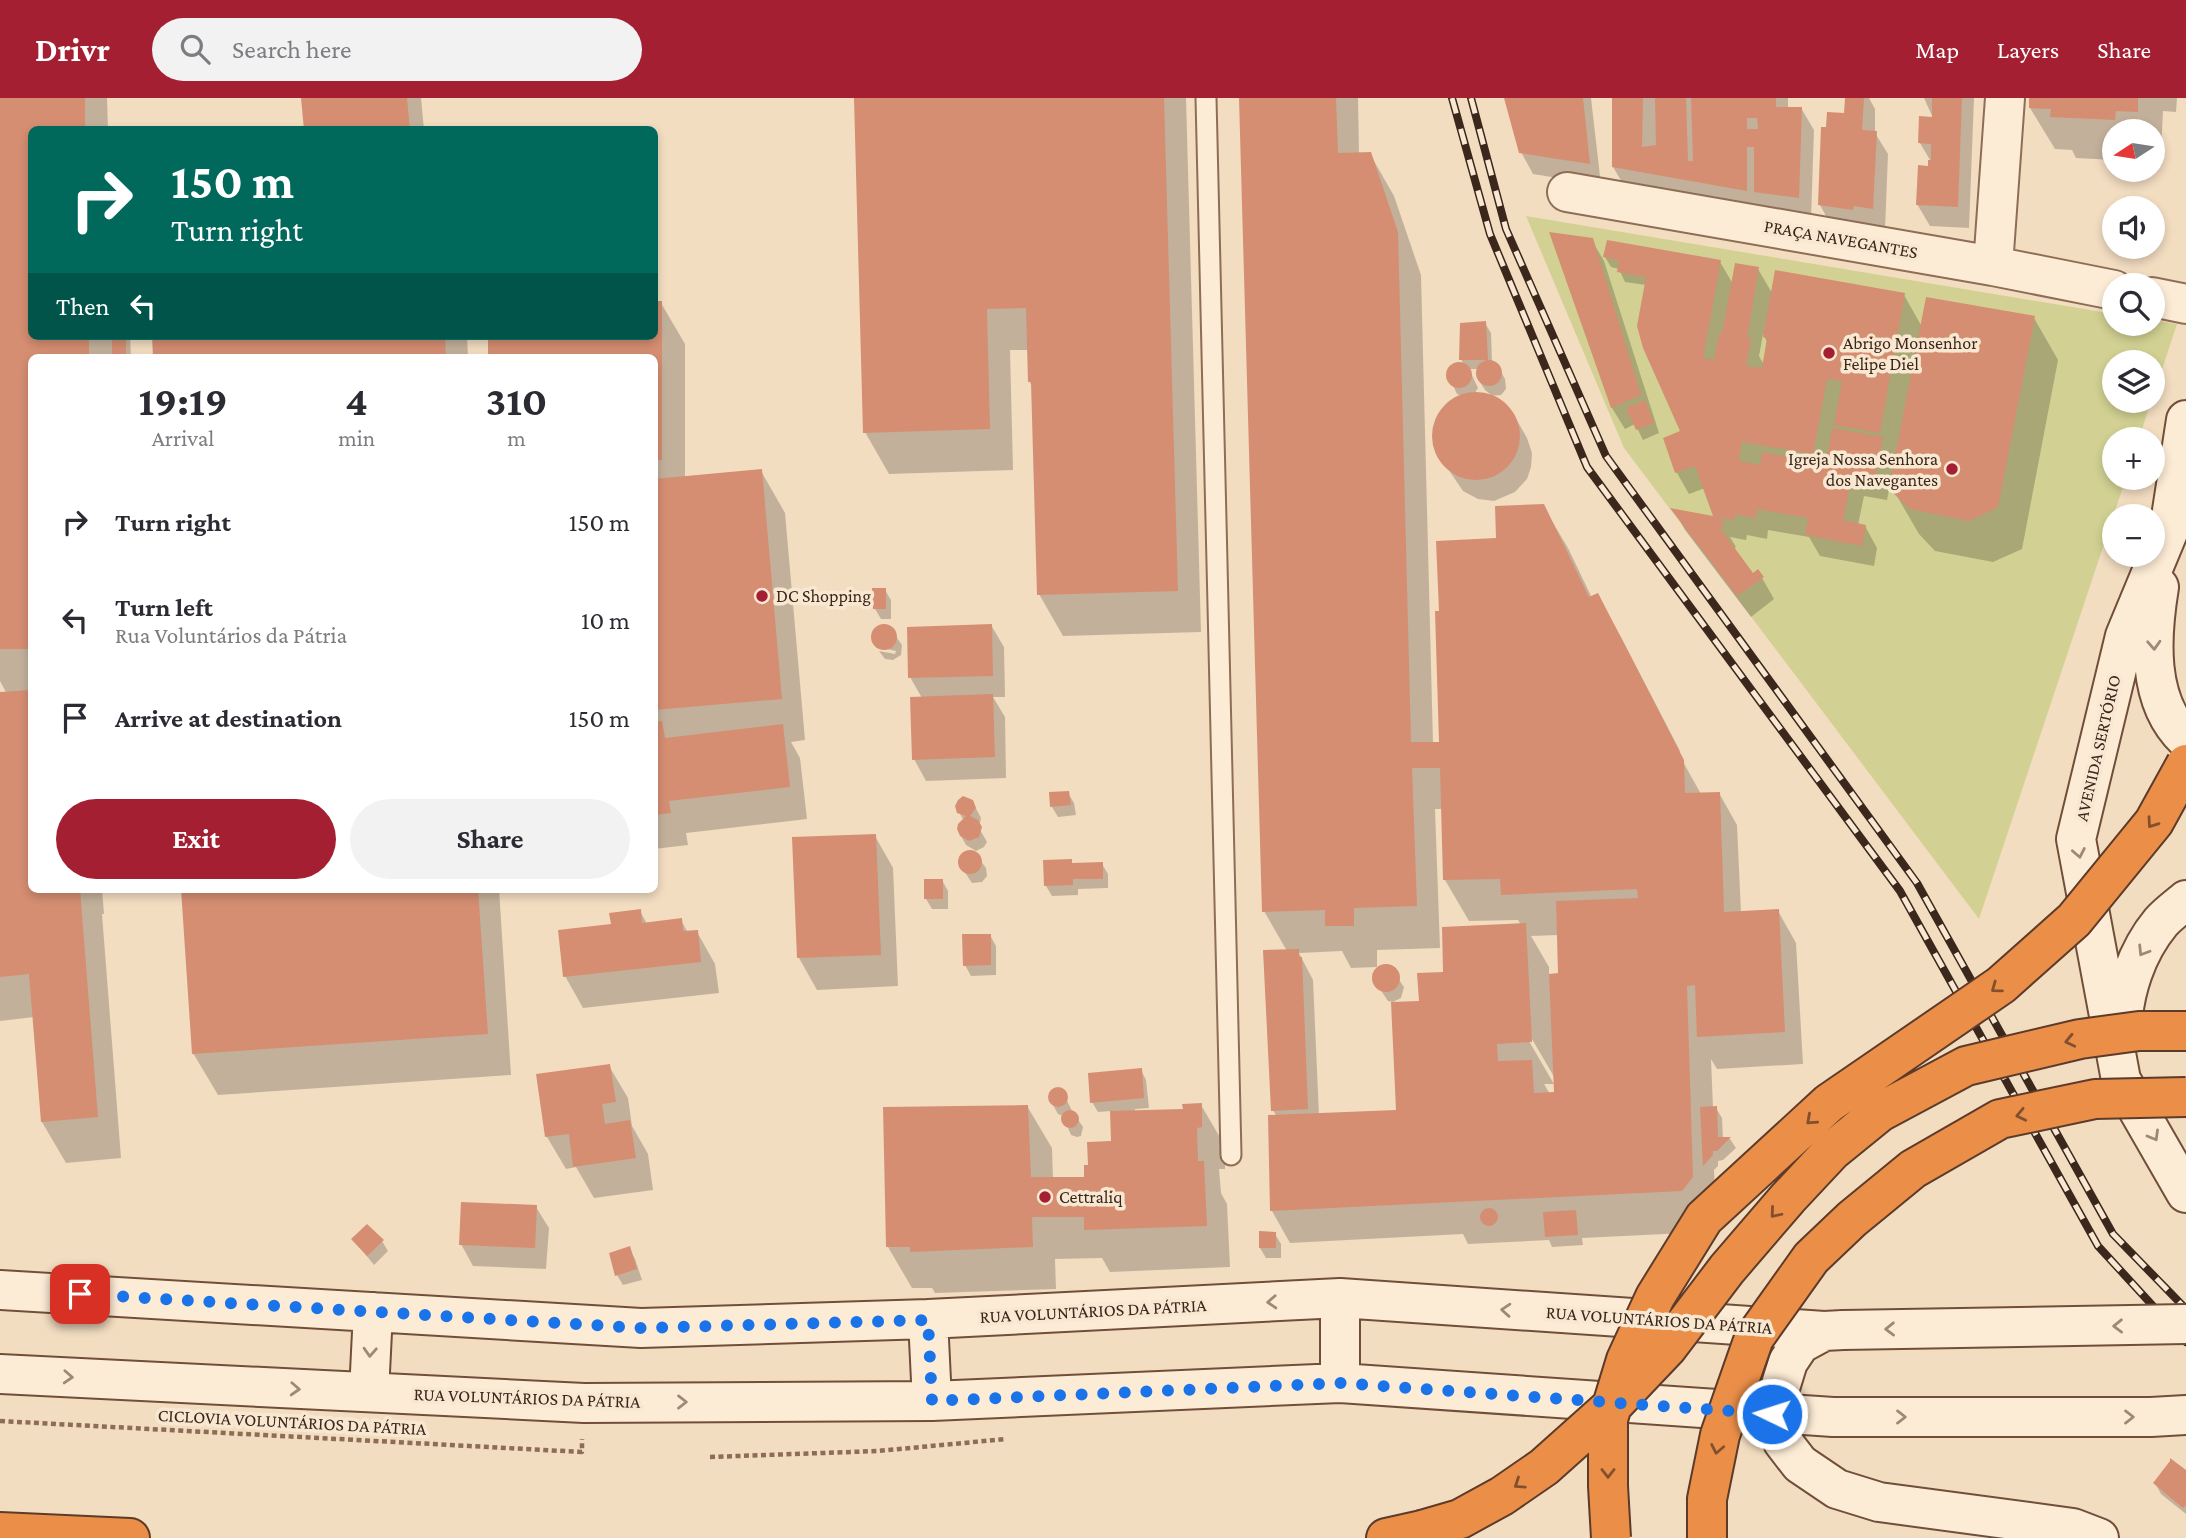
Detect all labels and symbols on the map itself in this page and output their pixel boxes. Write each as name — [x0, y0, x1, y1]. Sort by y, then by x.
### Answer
north arrow — [2102, 119, 2165, 182]
street label: PRAÇA NAVEGANTES — [1763, 216, 1919, 262]
place label: Abrigo Monsenhor Felipe Diel — [1843, 333, 1978, 374]
marker: Abrigo Monsenhor Felipe Diel — [1821, 345, 1837, 361]
place label: Igreja Nossa Senhora dos Navegantes — [1788, 449, 1938, 490]
marker: Igreja Nossa Senhora dos Navegantes — [1944, 461, 1960, 477]
place label: DC Shopping — [776, 586, 871, 606]
marker: DC Shopping — [754, 588, 770, 604]
one-way arrow — [2146, 640, 2161, 651]
street label: AVENIDA SERTÓRIO — [2071, 673, 2125, 823]
one-way arrow — [2148, 815, 2160, 828]
one-way arrow — [2070, 847, 2085, 859]
one-way arrow — [2138, 944, 2151, 957]
one-way arrow — [1991, 979, 2004, 992]
one-way arrow — [2064, 1033, 2076, 1048]
one-way arrow — [2015, 1106, 2027, 1121]
one-way arrow — [1806, 1111, 1819, 1124]
one-way arrow — [2146, 1129, 2159, 1142]
place label: Cettraliq — [1059, 1187, 1123, 1207]
marker: Cettraliq — [1037, 1189, 1053, 1205]
one-way arrow — [1771, 1204, 1783, 1217]
pin — [50, 1264, 110, 1324]
one-way arrow — [1266, 1294, 1277, 1309]
street label: RUA VOLUNTÁRIOS DA PÁTRIA — [979, 1295, 1208, 1327]
one-way arrow — [1500, 1302, 1511, 1317]
street label: RUA VOLUNTÁRIOS DA PÁTRIA — [1545, 1302, 1774, 1338]
one-way arrow — [2112, 1319, 2123, 1334]
one-way arrow — [1885, 1321, 1895, 1337]
one-way arrow — [363, 1347, 378, 1358]
one-way arrow — [63, 1369, 74, 1384]
position arrow — [1735, 1377, 1809, 1451]
one-way arrow — [290, 1381, 301, 1396]
street label: RUA VOLUNTÁRIOS DA PÁTRIA — [413, 1384, 642, 1412]
one-way arrow — [677, 1394, 688, 1410]
street label: CICLOVIA VOLUNTÁRIOS DA PÁTRIA — [157, 1405, 428, 1439]
one-way arrow — [1896, 1409, 1907, 1425]
one-way arrow — [2124, 1409, 2134, 1425]
one-way arrow — [1710, 1443, 1725, 1455]
one-way arrow — [1600, 1468, 1616, 1479]
one-way arrow — [1514, 1476, 1527, 1488]

